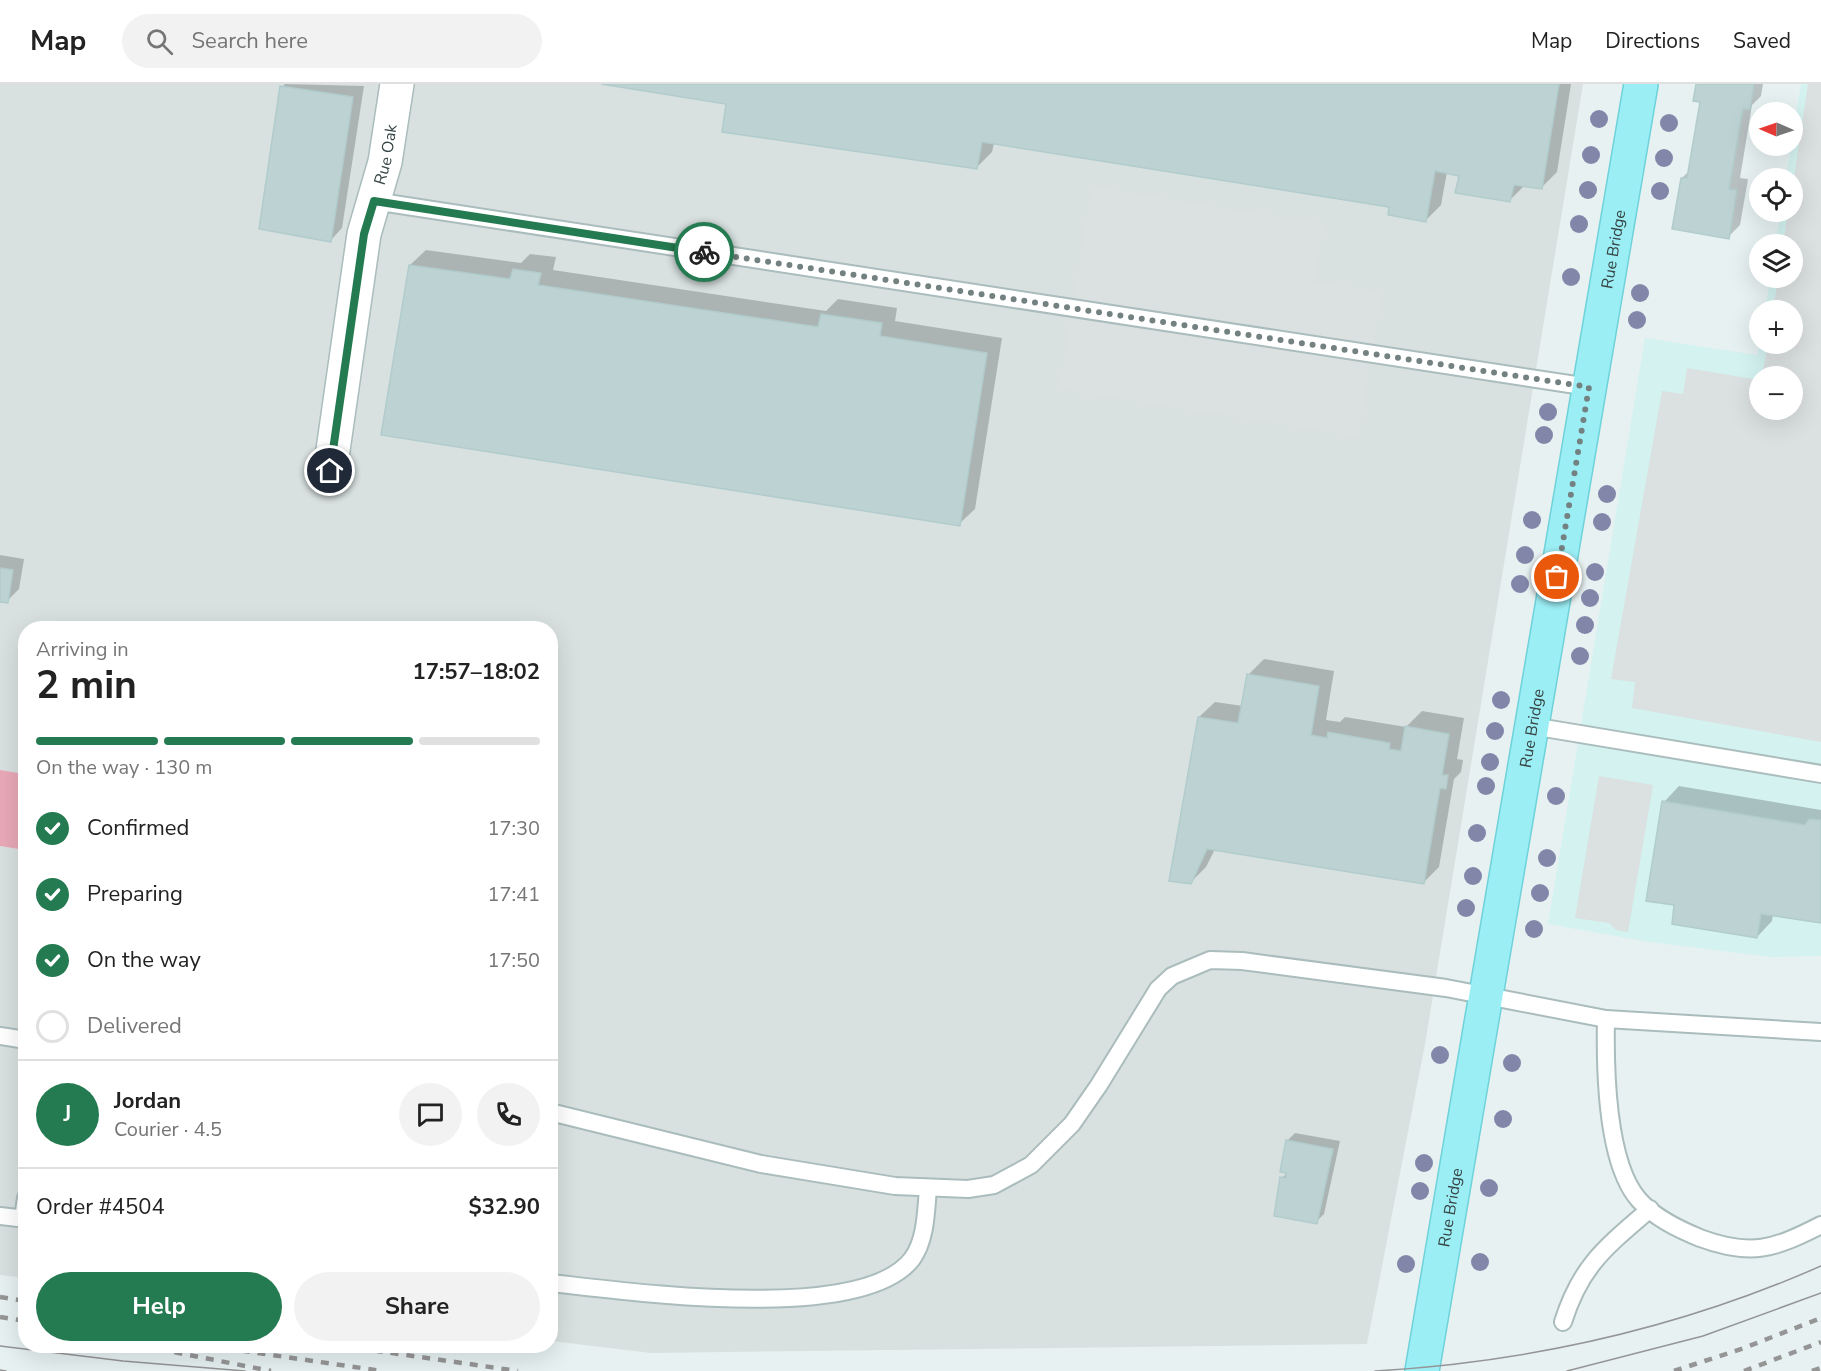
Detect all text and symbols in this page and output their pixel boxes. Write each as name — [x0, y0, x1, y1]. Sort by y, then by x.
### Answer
search box — [122, 14, 542, 68]
text: Map — [30, 22, 86, 60]
icon: search — [143, 25, 176, 58]
text: Search here — [191, 26, 308, 56]
text: Map — [1531, 27, 1572, 55]
text: Directions — [1605, 27, 1700, 55]
text: Saved — [1733, 27, 1791, 55]
north arrow — [1749, 102, 1803, 156]
map controls — [1749, 102, 1803, 420]
street label: Rue Oak — [369, 122, 403, 187]
button: locate — [1749, 168, 1803, 222]
street label: Rue Bridge — [1596, 208, 1631, 291]
courier — [674, 222, 734, 282]
button: layers — [1749, 234, 1803, 288]
icon: bike — [688, 236, 721, 269]
button: + — [1749, 300, 1803, 354]
button: − — [1749, 366, 1803, 420]
pin — [304, 445, 355, 496]
icon: home — [313, 454, 346, 487]
pin — [1531, 551, 1582, 602]
icon: bag — [1540, 560, 1573, 593]
text: Arriving in — [36, 636, 129, 663]
text: 17:57–18:02 — [412, 657, 540, 687]
text: 2 min — [36, 659, 137, 712]
street label: Rue Bridge — [1515, 687, 1550, 770]
text: On the way · 130 m — [36, 754, 212, 781]
icon: check — [36, 812, 69, 845]
text: Confirmed — [87, 813, 189, 843]
text: 17:30 — [487, 815, 540, 842]
icon: check — [36, 878, 69, 911]
text: Preparing — [87, 879, 183, 909]
text: 17:41 — [487, 881, 540, 908]
icon: check — [36, 944, 69, 977]
text: On the way — [87, 945, 201, 975]
text: 17:50 — [487, 947, 540, 974]
text: Delivered — [87, 1011, 182, 1041]
button: chat — [399, 1083, 462, 1146]
button: phone — [477, 1083, 540, 1146]
text: Jordan — [114, 1086, 181, 1116]
text: J — [64, 1099, 71, 1129]
text: Courier · 4.5 — [114, 1116, 222, 1143]
street label: Rue Bridge — [1433, 1166, 1468, 1249]
text: Order #4504 — [36, 1192, 165, 1222]
text: $32.90 — [469, 1192, 540, 1222]
button: Help — [36, 1272, 282, 1341]
button: Share — [294, 1272, 540, 1341]

